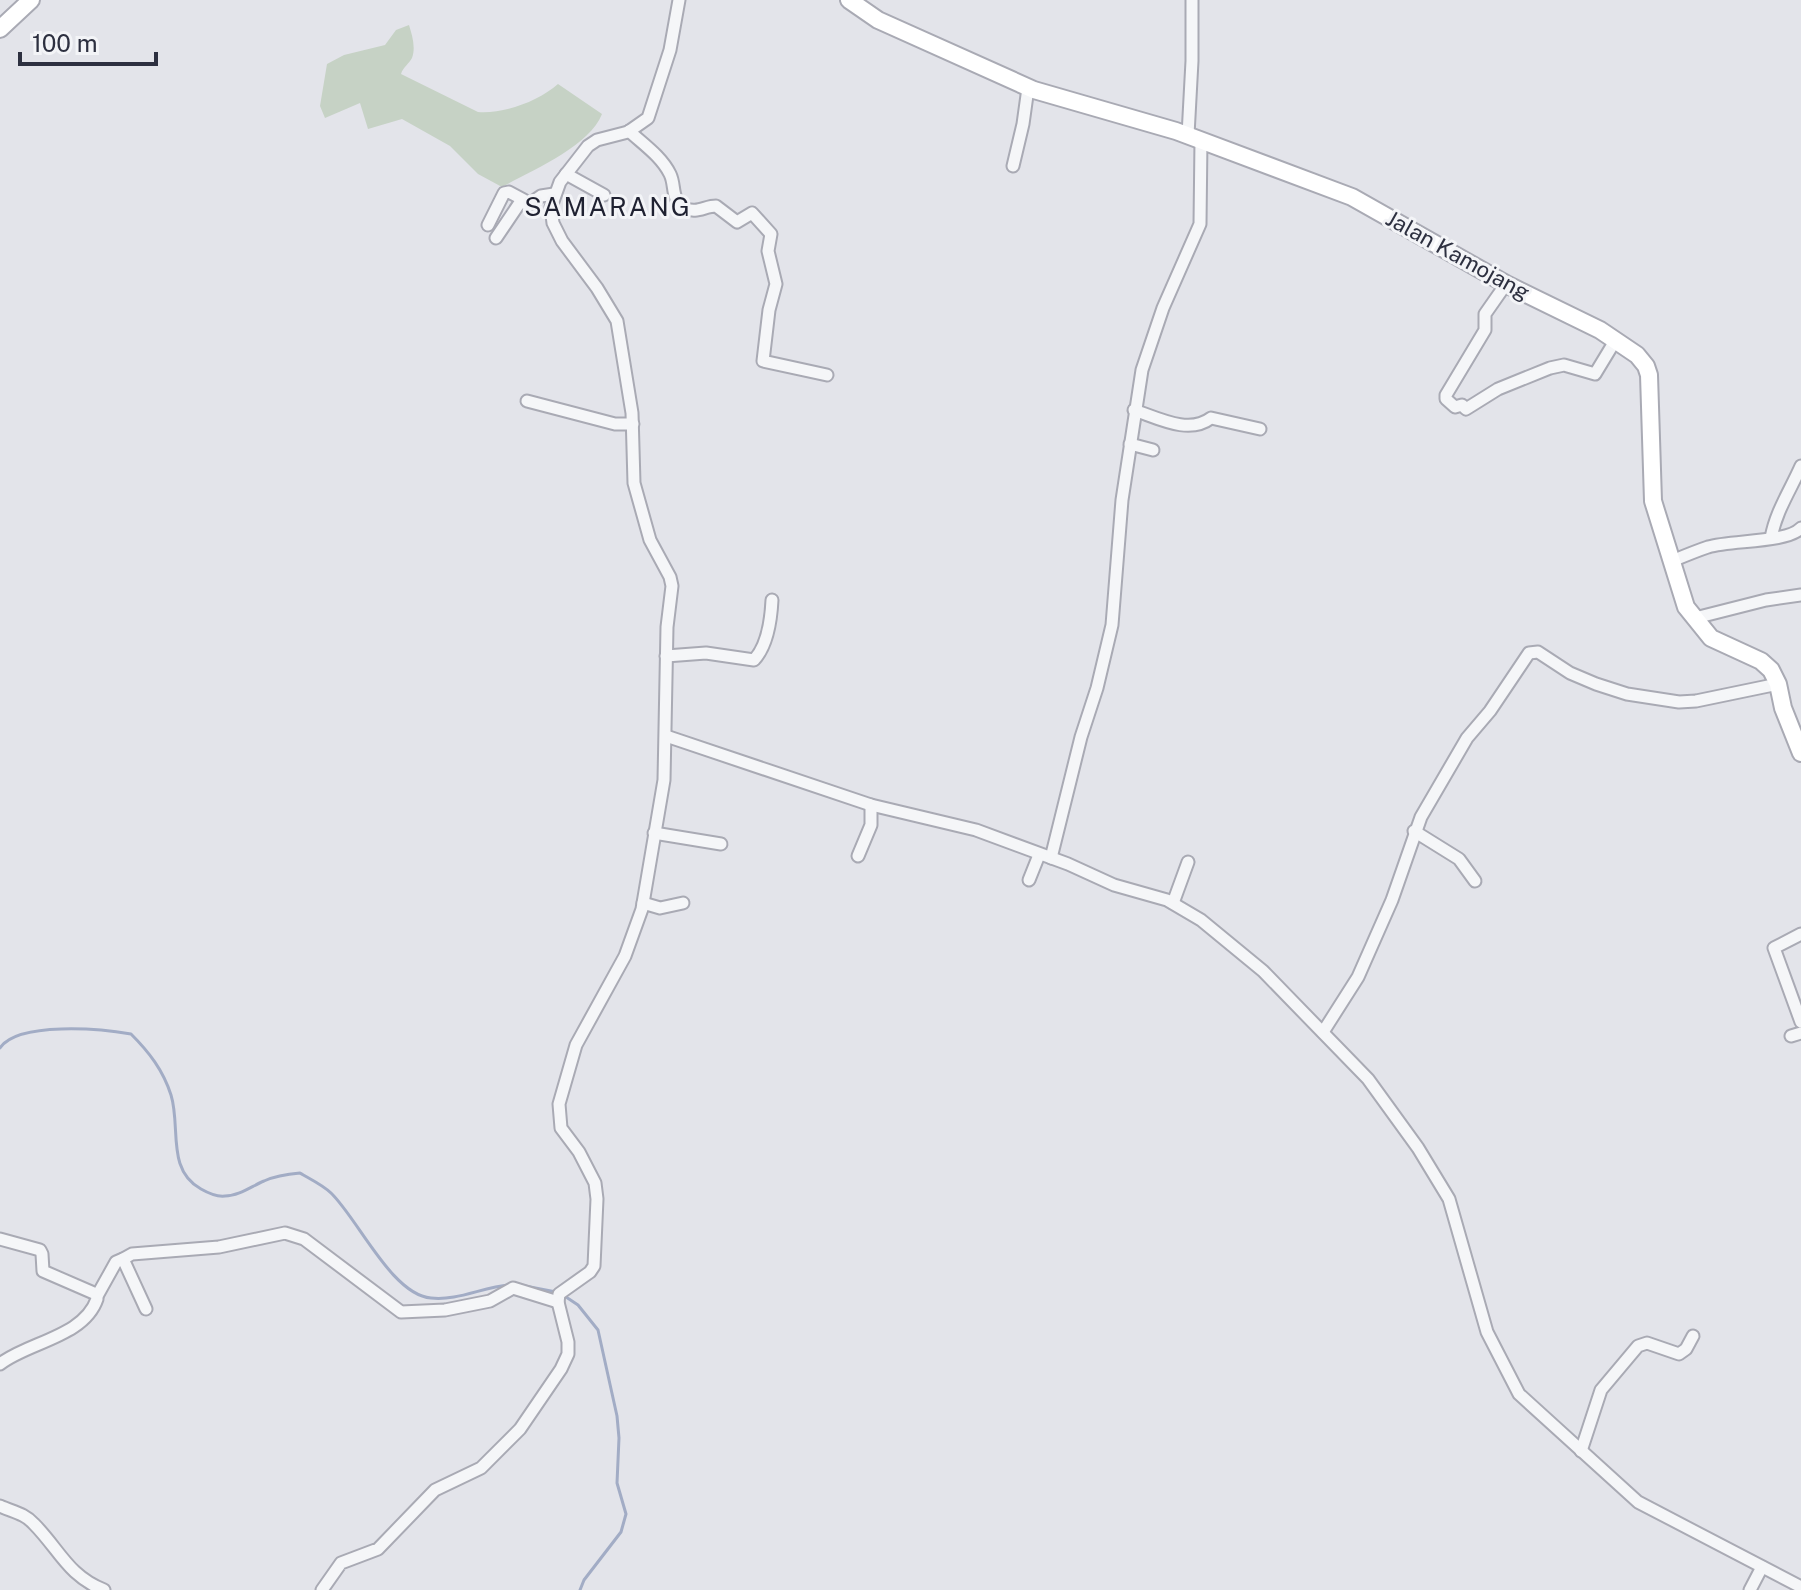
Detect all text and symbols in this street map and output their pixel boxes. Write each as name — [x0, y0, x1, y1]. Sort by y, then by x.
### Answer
scale bar — [20, 16, 156, 66]
text: 100 m — [32, 29, 98, 57]
district label: SAMARANG — [524, 191, 692, 222]
street label: Jalan Kamojang — [1382, 205, 1534, 305]

